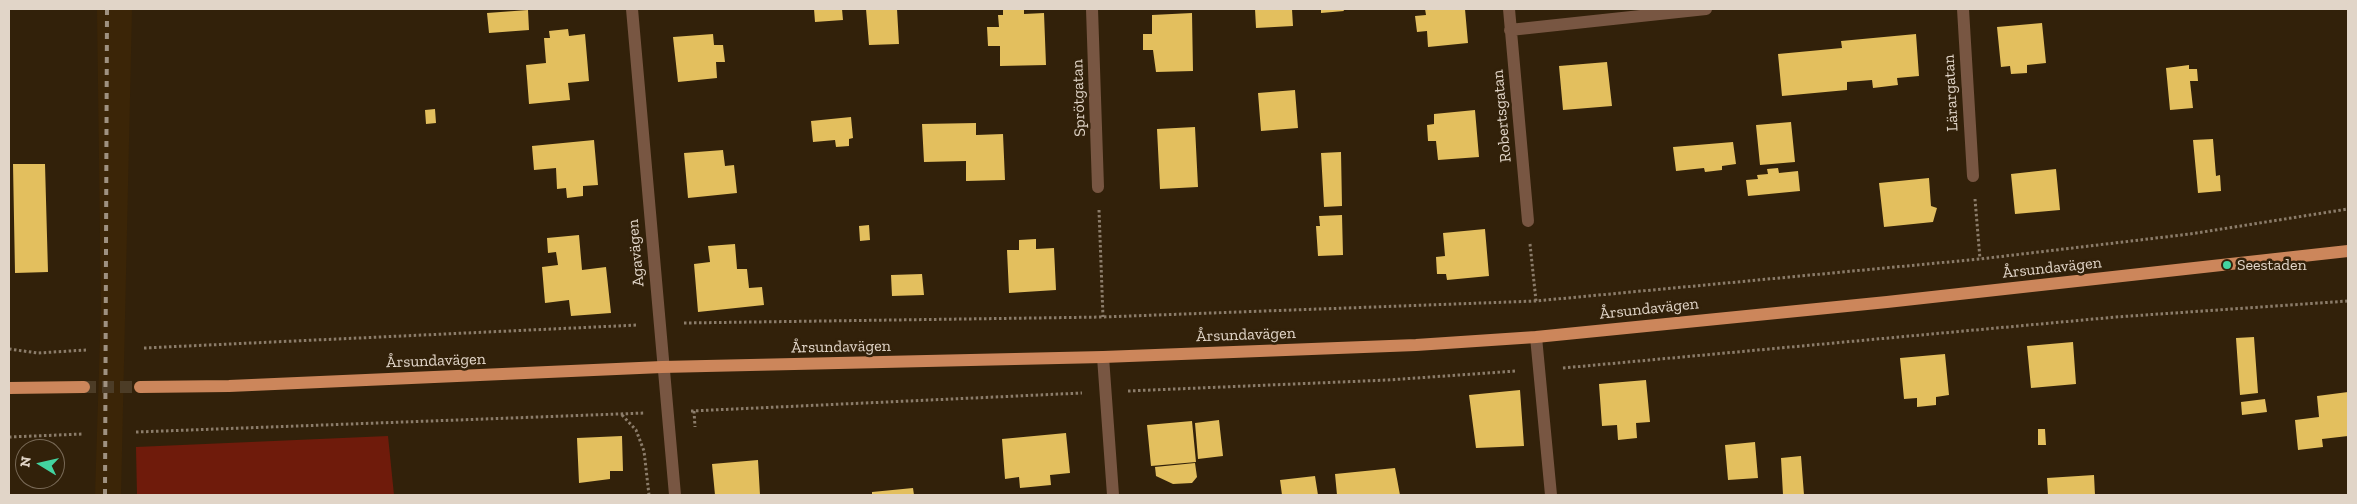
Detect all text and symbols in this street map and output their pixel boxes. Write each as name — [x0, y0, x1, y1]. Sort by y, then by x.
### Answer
street label: Lärargatan — [1939, 54, 1963, 132]
street label: Sprötgatan — [1068, 59, 1090, 137]
street label: Robertsgatan — [1488, 69, 1516, 163]
street label: Agavägen — [623, 218, 649, 288]
street label: Årsundavägen — [2001, 253, 2103, 283]
place label: Seestaden — [2237, 255, 2307, 275]
marker: Seestaden — [2221, 259, 2233, 271]
street label: Årsundavägen — [1598, 294, 1700, 324]
street label: Årsundavägen — [1196, 324, 1296, 346]
street label: Årsundavägen — [791, 337, 891, 357]
street label: Årsundavägen — [386, 350, 486, 372]
north arrow — [15, 439, 65, 489]
text: N — [16, 455, 35, 468]

